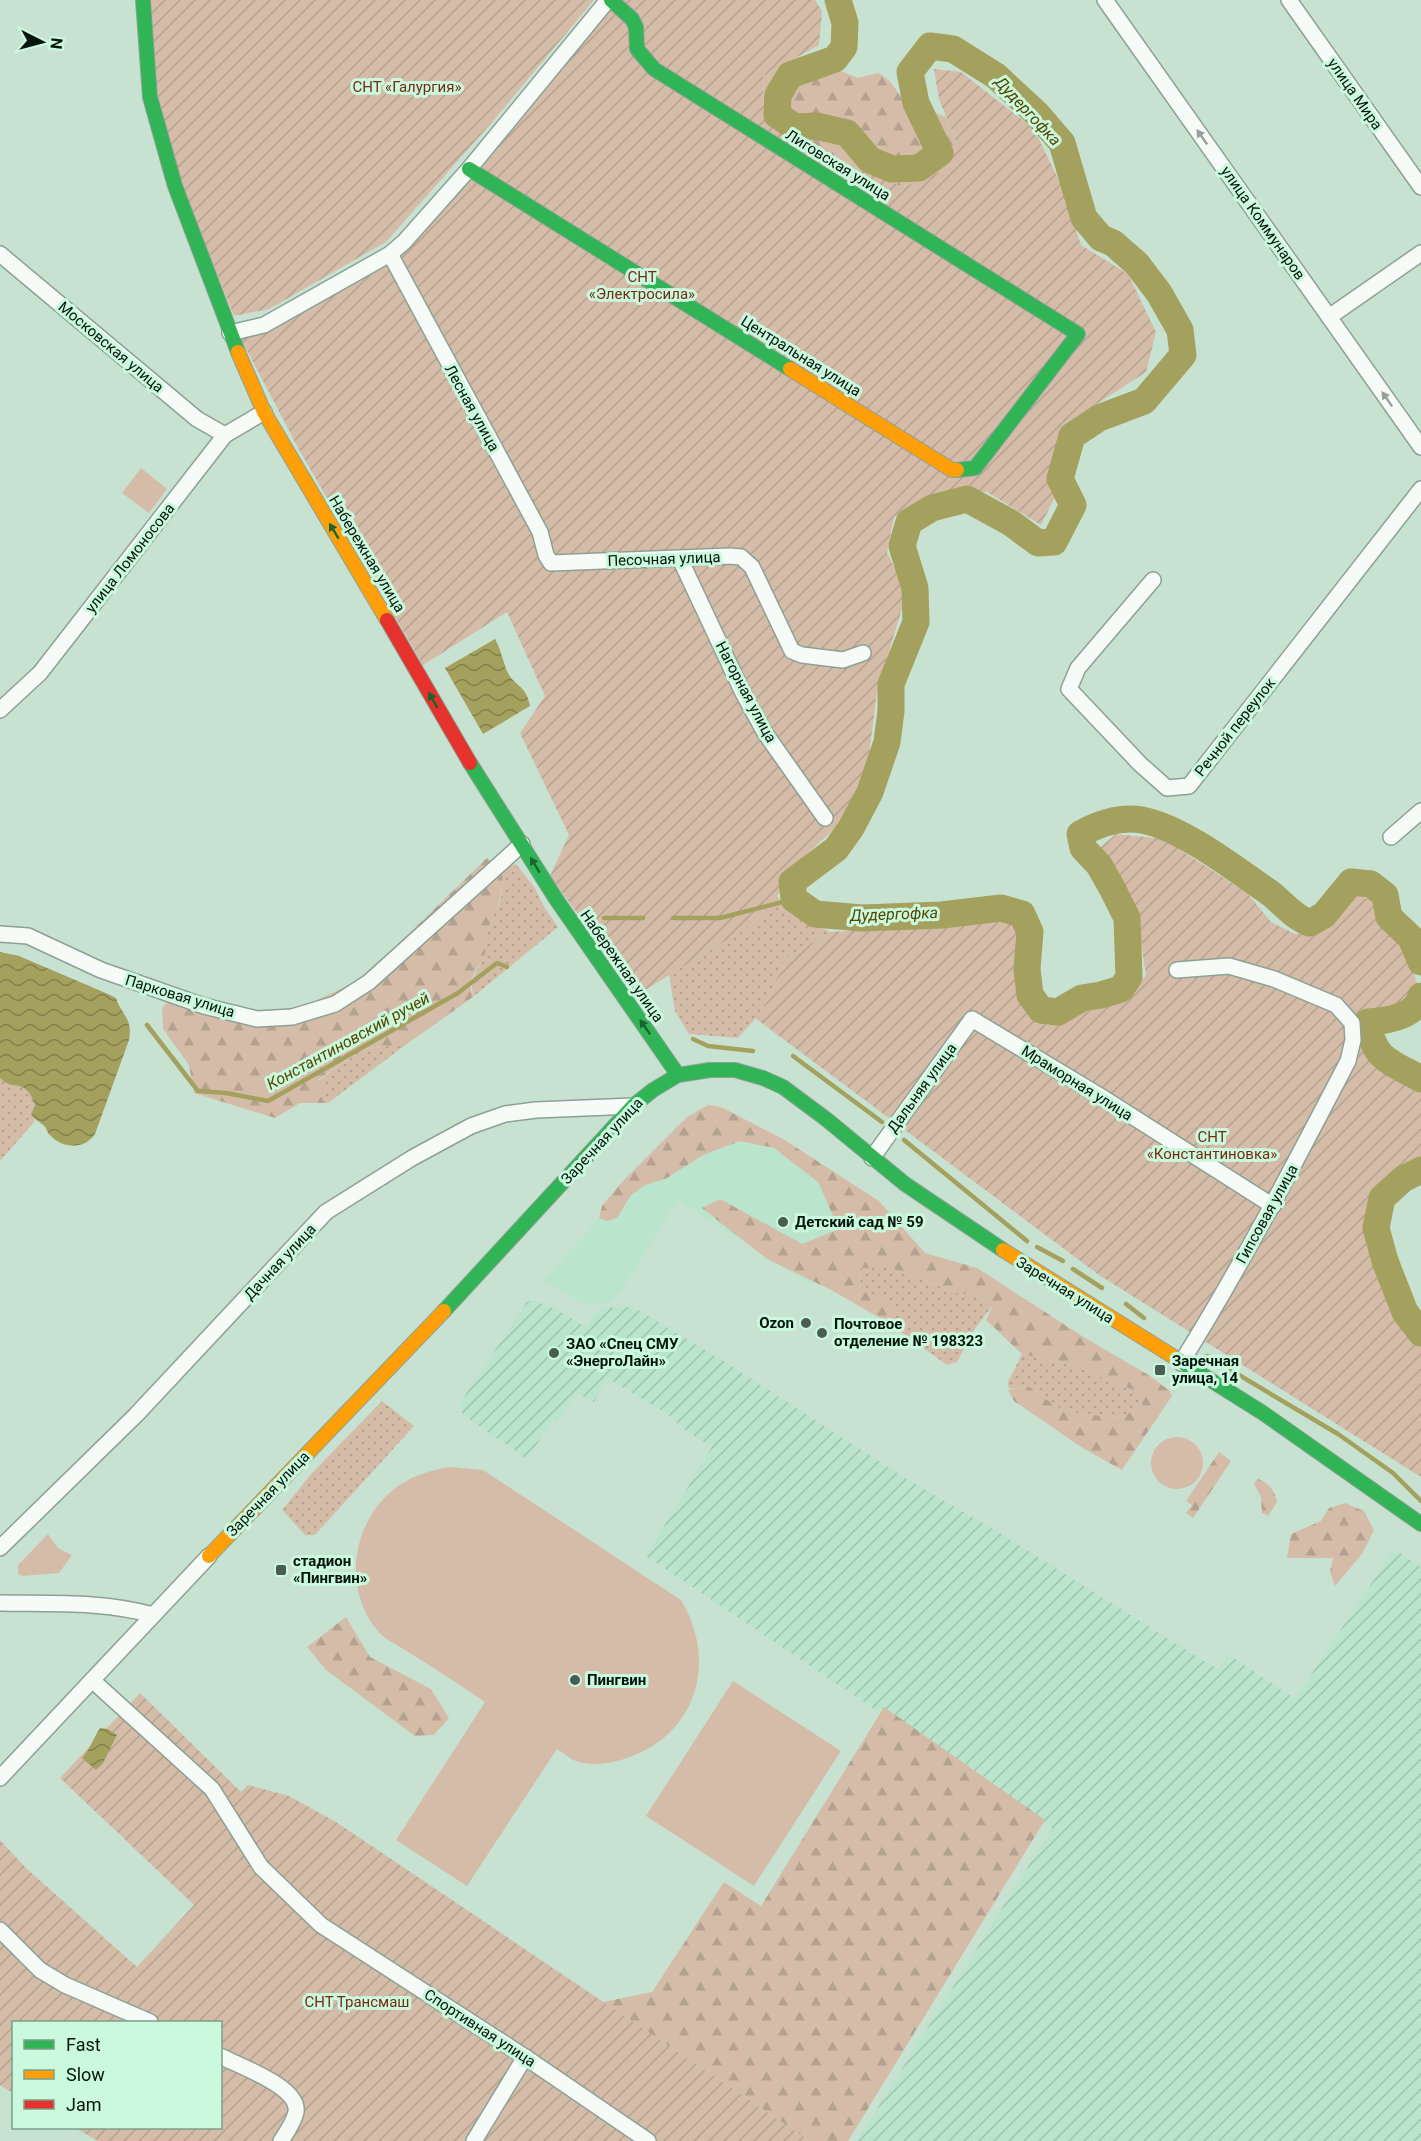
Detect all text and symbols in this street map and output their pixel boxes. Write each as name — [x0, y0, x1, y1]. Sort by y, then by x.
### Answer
north arrow — [12, 12, 72, 72]
text: N — [46, 37, 66, 50]
street label: улица Мира — [1324, 55, 1386, 133]
water label: Дудергофка — [990, 72, 1065, 150]
park label: СНТ «Галургия» — [352, 78, 462, 96]
street label: Лиговская улица — [782, 126, 894, 204]
one-way arrow — [1196, 129, 1208, 145]
street label: улица Коммунаров — [1217, 163, 1309, 283]
park label: СНТ «Электросила» — [589, 268, 695, 303]
street label: Московская улица — [55, 298, 167, 396]
street label: Центральная улица — [738, 312, 864, 400]
street label: Лесная улица — [441, 361, 503, 455]
one-way arrow — [1381, 392, 1393, 408]
street label: Набережная улица — [325, 492, 409, 616]
street label: улица Ломоносова — [82, 500, 178, 616]
one-way arrow — [329, 523, 340, 539]
street label: Песочная улица — [607, 548, 721, 570]
street label: Нагорная улица — [712, 638, 780, 746]
street label: Речной переулок — [1191, 674, 1279, 780]
one-way arrow — [428, 691, 438, 708]
one-way arrow — [530, 857, 541, 873]
water label: Дудергофка — [849, 903, 938, 925]
street label: Набережная улица — [577, 906, 667, 1026]
street label: Парковая улица — [123, 971, 237, 1021]
water label: Константиновский ручей — [263, 988, 433, 1094]
one-way arrow — [639, 1019, 651, 1035]
street label: Дальняя улица — [883, 1040, 961, 1136]
street label: Мраморная улица — [1018, 1042, 1136, 1124]
street label: Заречная улица — [557, 1094, 647, 1188]
park label: СНТ «Константиновка» — [1147, 1128, 1277, 1163]
street label: Гипсовая улица — [1232, 1161, 1302, 1267]
place label: Детский сад № 59 — [795, 1213, 924, 1231]
marker: Детский сад № 59 — [776, 1215, 790, 1229]
street label: Дачная улица — [240, 1220, 320, 1304]
street label: Заречная улица — [1013, 1253, 1117, 1327]
place label: Ozon — [759, 1314, 794, 1332]
place label: Почтовое отделение № 198323 — [834, 1315, 983, 1350]
marker: Ozon — [799, 1316, 813, 1330]
marker: Почтовое отделение № 198323 — [815, 1326, 829, 1340]
place label: ЗАО «Спец СМУ «ЭнергоЛайн» — [566, 1335, 679, 1370]
marker: ЗАО «Спец СМУ «ЭнергоЛайн» — [547, 1346, 561, 1360]
place label: Заречная улица, 14 — [1172, 1352, 1239, 1387]
marker: Заречная улица, 14 — [1153, 1363, 1167, 1377]
street label: Заречная улица — [223, 1448, 313, 1540]
place label: стадион «Пингвин» — [293, 1552, 367, 1587]
marker: стадион «Пингвин» — [274, 1563, 288, 1577]
place label: Пингвин — [587, 1671, 646, 1689]
marker: Пингвин — [568, 1673, 582, 1687]
street label: Спортивная улица — [421, 1985, 539, 2071]
park label: СНТ Трансмаш — [305, 1993, 410, 2011]
legend — [12, 2021, 222, 2129]
text: Fast — [66, 2034, 101, 2055]
text: Slow — [66, 2064, 105, 2085]
text: Jam — [66, 2094, 102, 2115]

